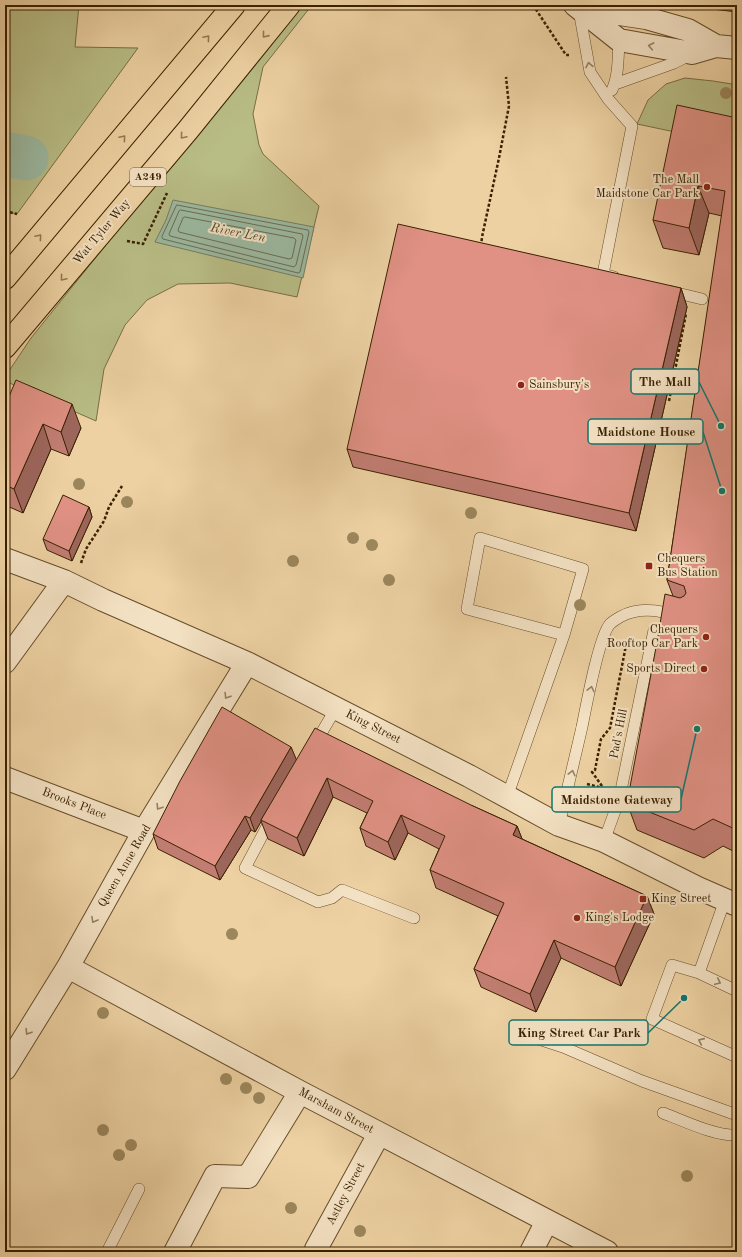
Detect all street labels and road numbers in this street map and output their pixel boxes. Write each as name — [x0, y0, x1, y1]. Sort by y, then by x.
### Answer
road number: A249 — [130, 168, 166, 186]
street label: Wat Tyler Way — [71, 197, 133, 267]
street label: King Street — [343, 708, 403, 746]
street label: Pad's Hill — [608, 708, 630, 760]
street label: Brooks Place — [40, 786, 108, 822]
street label: Queen Anne Road — [96, 823, 154, 909]
street label: Marsham Street — [296, 1086, 376, 1136]
street label: Astley Street — [325, 1161, 367, 1227]

